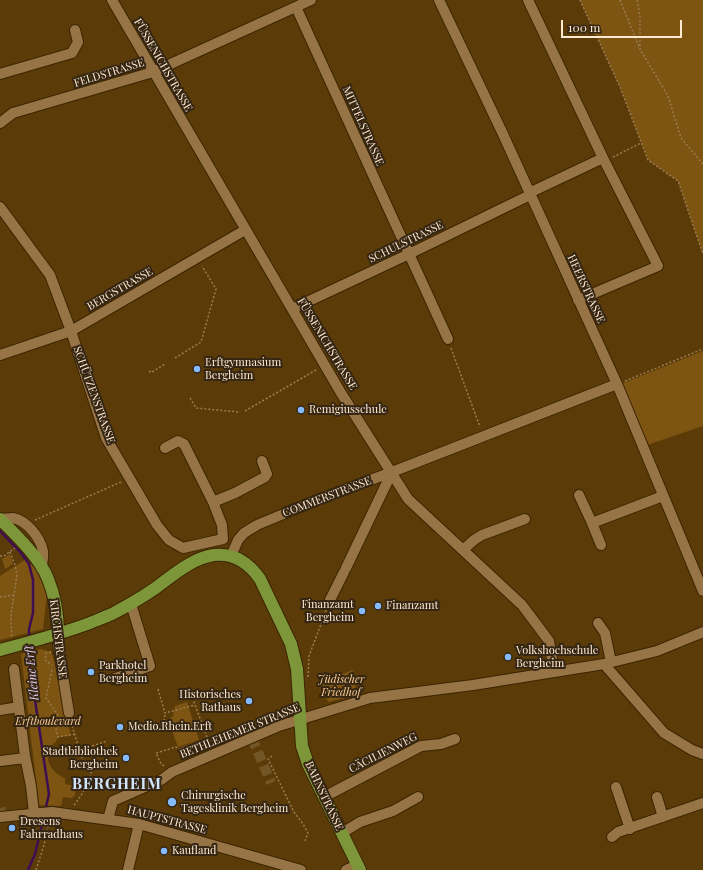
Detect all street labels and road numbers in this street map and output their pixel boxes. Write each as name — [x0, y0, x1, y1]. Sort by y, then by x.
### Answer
street label: FÜSSENICHSTRASSE — [131, 16, 195, 114]
street label: FELDSTRASSE — [72, 56, 146, 90]
street label: MITTELSTRASSE — [340, 84, 386, 168]
street label: SCHULSTRASSE — [367, 218, 445, 266]
street label: HEERSTRASSE — [564, 253, 608, 325]
street label: BERGSTRASSE — [85, 265, 155, 313]
street label: FÜSSENICHSTRASSE — [294, 296, 360, 392]
street label: SCHÜTZENSTRASSE — [70, 345, 118, 445]
street label: COMMERSTRASSE — [281, 474, 373, 520]
street label: KIRCHSTRASSE — [47, 599, 69, 679]
street label: BETHLEHEMER STRASSE — [178, 701, 302, 761]
street label: CÄCILIENWEG — [347, 730, 419, 776]
street label: BAHNSTRASSE — [302, 759, 346, 833]
street label: HAUPTSTRASSE — [126, 803, 208, 837]

